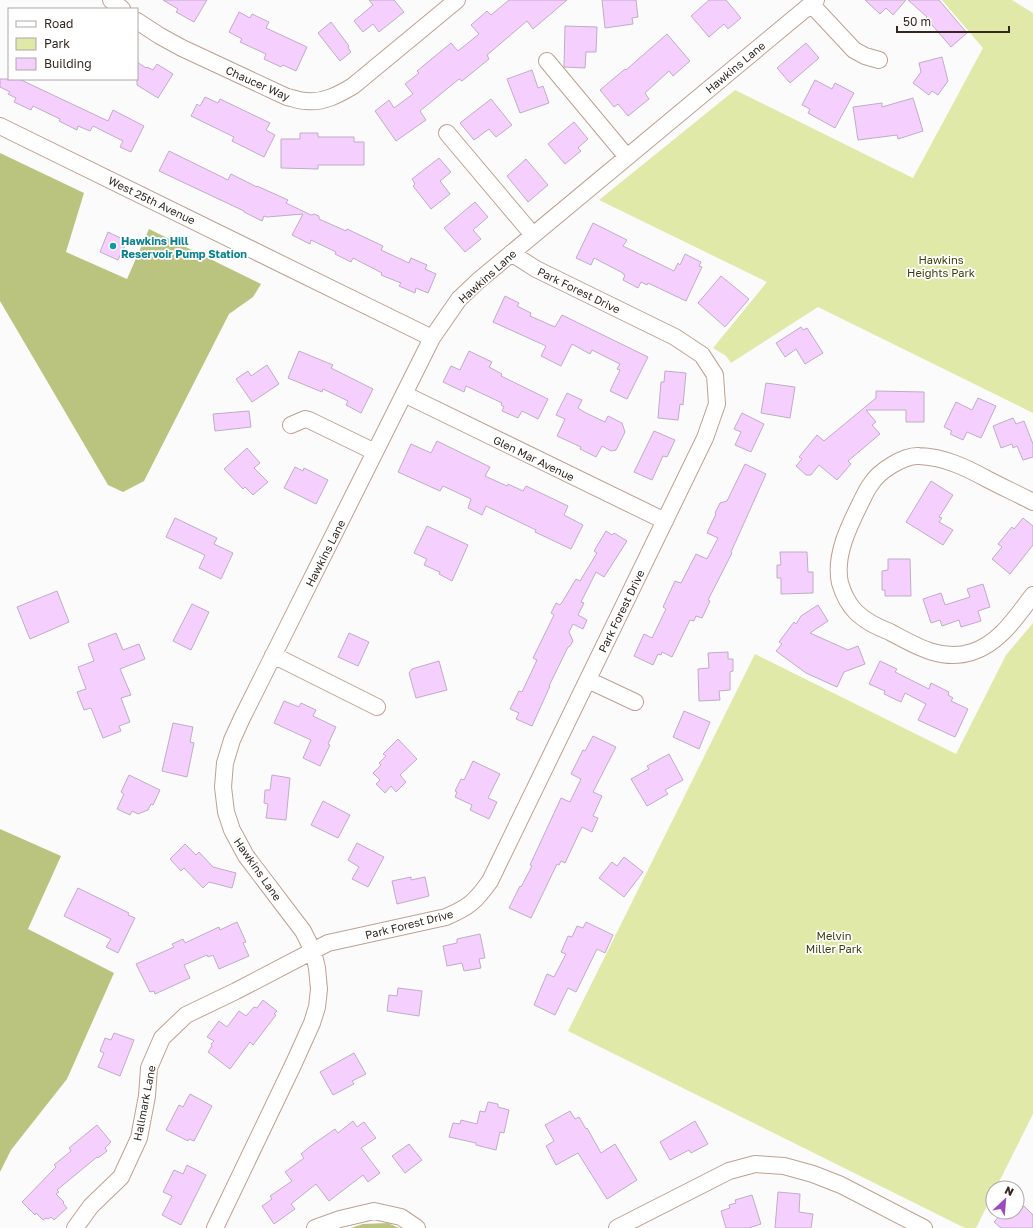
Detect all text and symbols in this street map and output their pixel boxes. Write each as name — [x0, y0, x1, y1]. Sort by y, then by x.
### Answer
legend — [8, 8, 138, 80]
scale bar — [897, 8, 1009, 34]
text: 50 m — [903, 14, 931, 29]
text: Road — [44, 16, 73, 31]
text: Park — [44, 36, 70, 51]
street label: Hawkins Lane — [703, 38, 767, 96]
text: Building — [44, 56, 92, 71]
street label: Chaucer Way — [224, 63, 292, 103]
street label: West 25th Avenue — [106, 173, 198, 227]
place label: Hawkins Hill Reservoir Pump Station — [121, 234, 247, 260]
marker: Hawkins Hill Reservoir Pump Station — [108, 241, 118, 251]
street label: Hawkins Lane — [455, 247, 519, 305]
park label: Hawkins Heights Park — [907, 253, 975, 279]
street label: Park Forest Drive — [536, 264, 622, 316]
street label: Glen Mar Avenue — [491, 433, 577, 483]
street label: Hawkins Lane — [302, 517, 348, 589]
street label: Park Forest Drive — [595, 568, 647, 654]
street label: Hawkins Lane — [232, 835, 284, 903]
street label: Park Forest Drive — [364, 907, 454, 941]
park label: Melvin Miller Park — [806, 929, 862, 955]
street label: Hallmark Lane — [130, 1064, 158, 1142]
north arrow — [985, 1180, 1025, 1220]
text: N — [1003, 1183, 1016, 1198]

